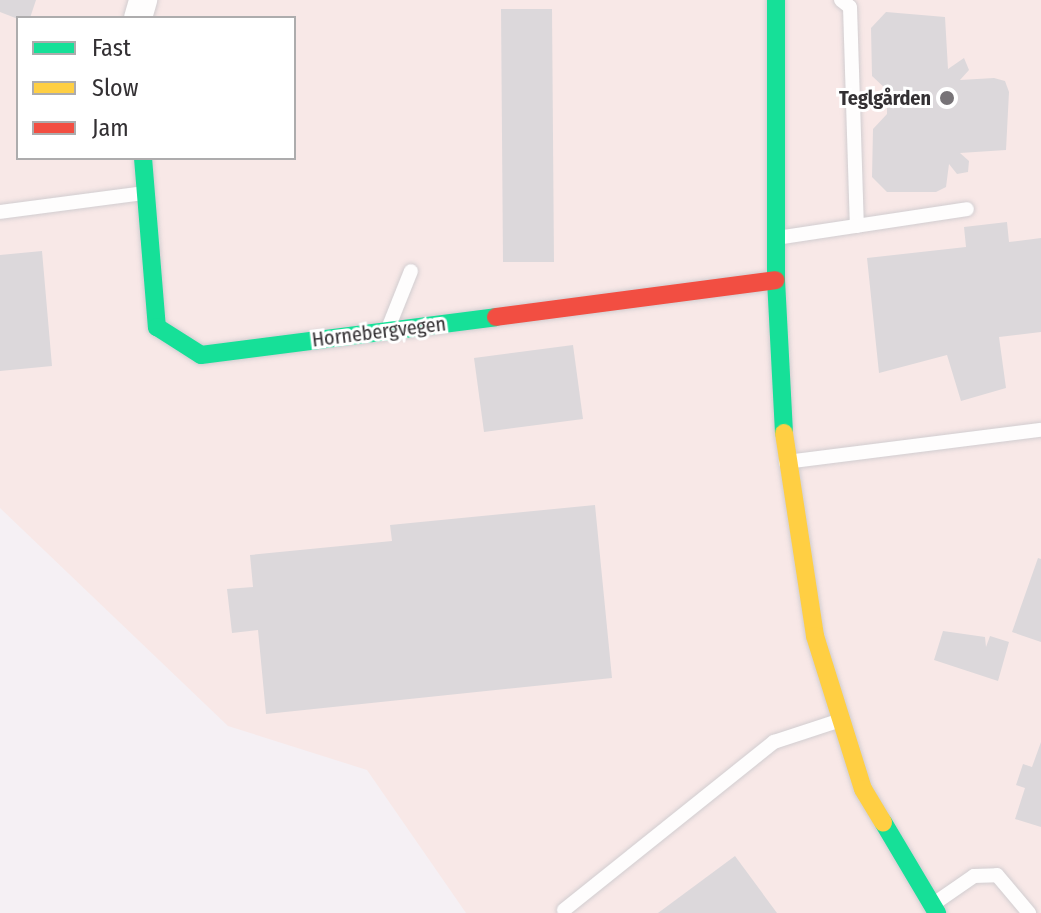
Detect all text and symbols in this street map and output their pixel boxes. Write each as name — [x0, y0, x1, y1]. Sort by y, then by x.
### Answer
legend — [16, 16, 296, 160]
text: Fast — [92, 34, 131, 62]
text: Slow — [92, 74, 138, 102]
place label: Teglgården — [839, 86, 931, 110]
marker: Teglgården — [938, 89, 956, 107]
text: Jam — [92, 114, 129, 142]
street label: Hornebergvegen — [311, 312, 447, 352]

